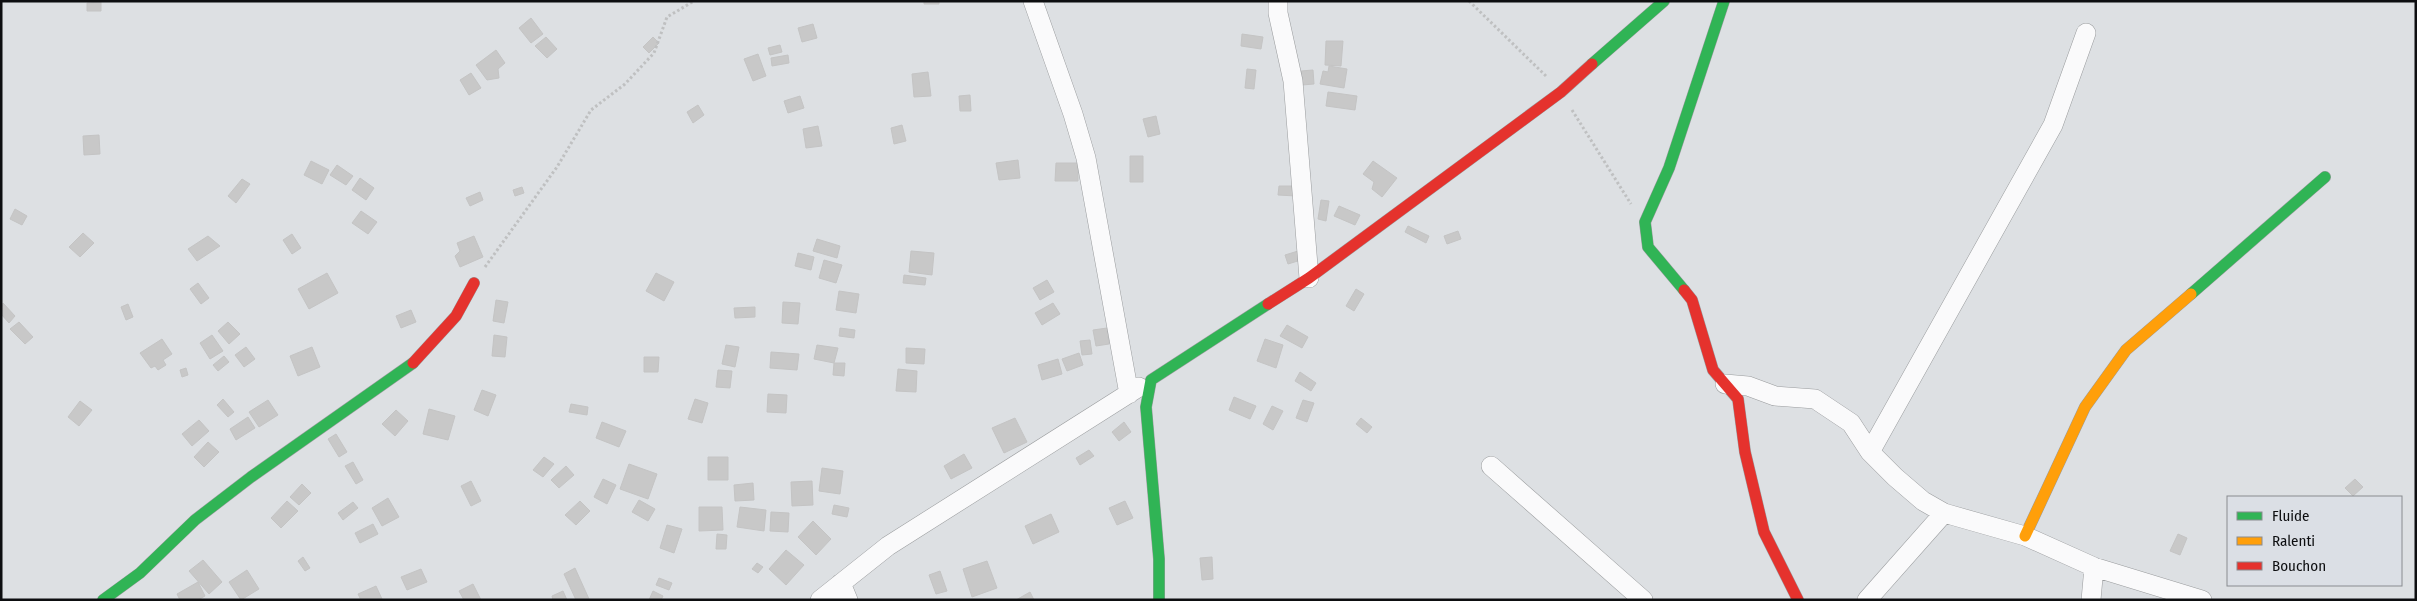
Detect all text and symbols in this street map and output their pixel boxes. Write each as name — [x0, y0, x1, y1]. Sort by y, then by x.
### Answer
legend — [2227, 496, 2402, 586]
text: Fluide — [2272, 507, 2309, 525]
text: Ralenti — [2272, 532, 2315, 550]
text: Bouchon — [2272, 557, 2326, 575]

